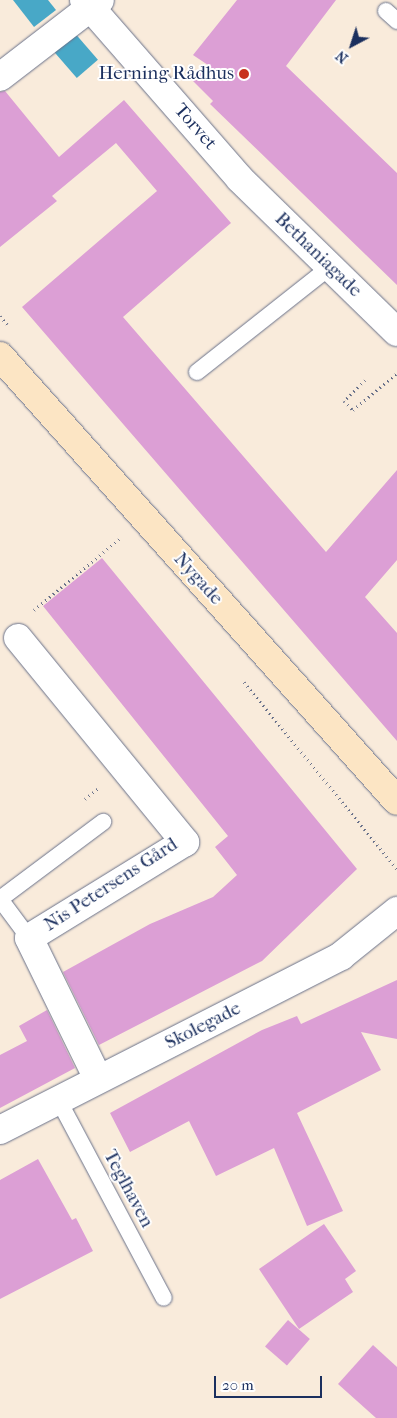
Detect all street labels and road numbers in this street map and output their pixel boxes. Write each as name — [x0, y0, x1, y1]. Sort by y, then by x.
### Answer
street label: Torvet — [169, 99, 221, 155]
street label: Bethaniagade — [270, 208, 366, 302]
street label: Nygade — [169, 548, 227, 610]
street label: Nis Petersens Gård — [40, 833, 182, 937]
street label: Skolegade — [161, 997, 245, 1055]
street label: Teglhaven — [98, 1146, 158, 1232]

